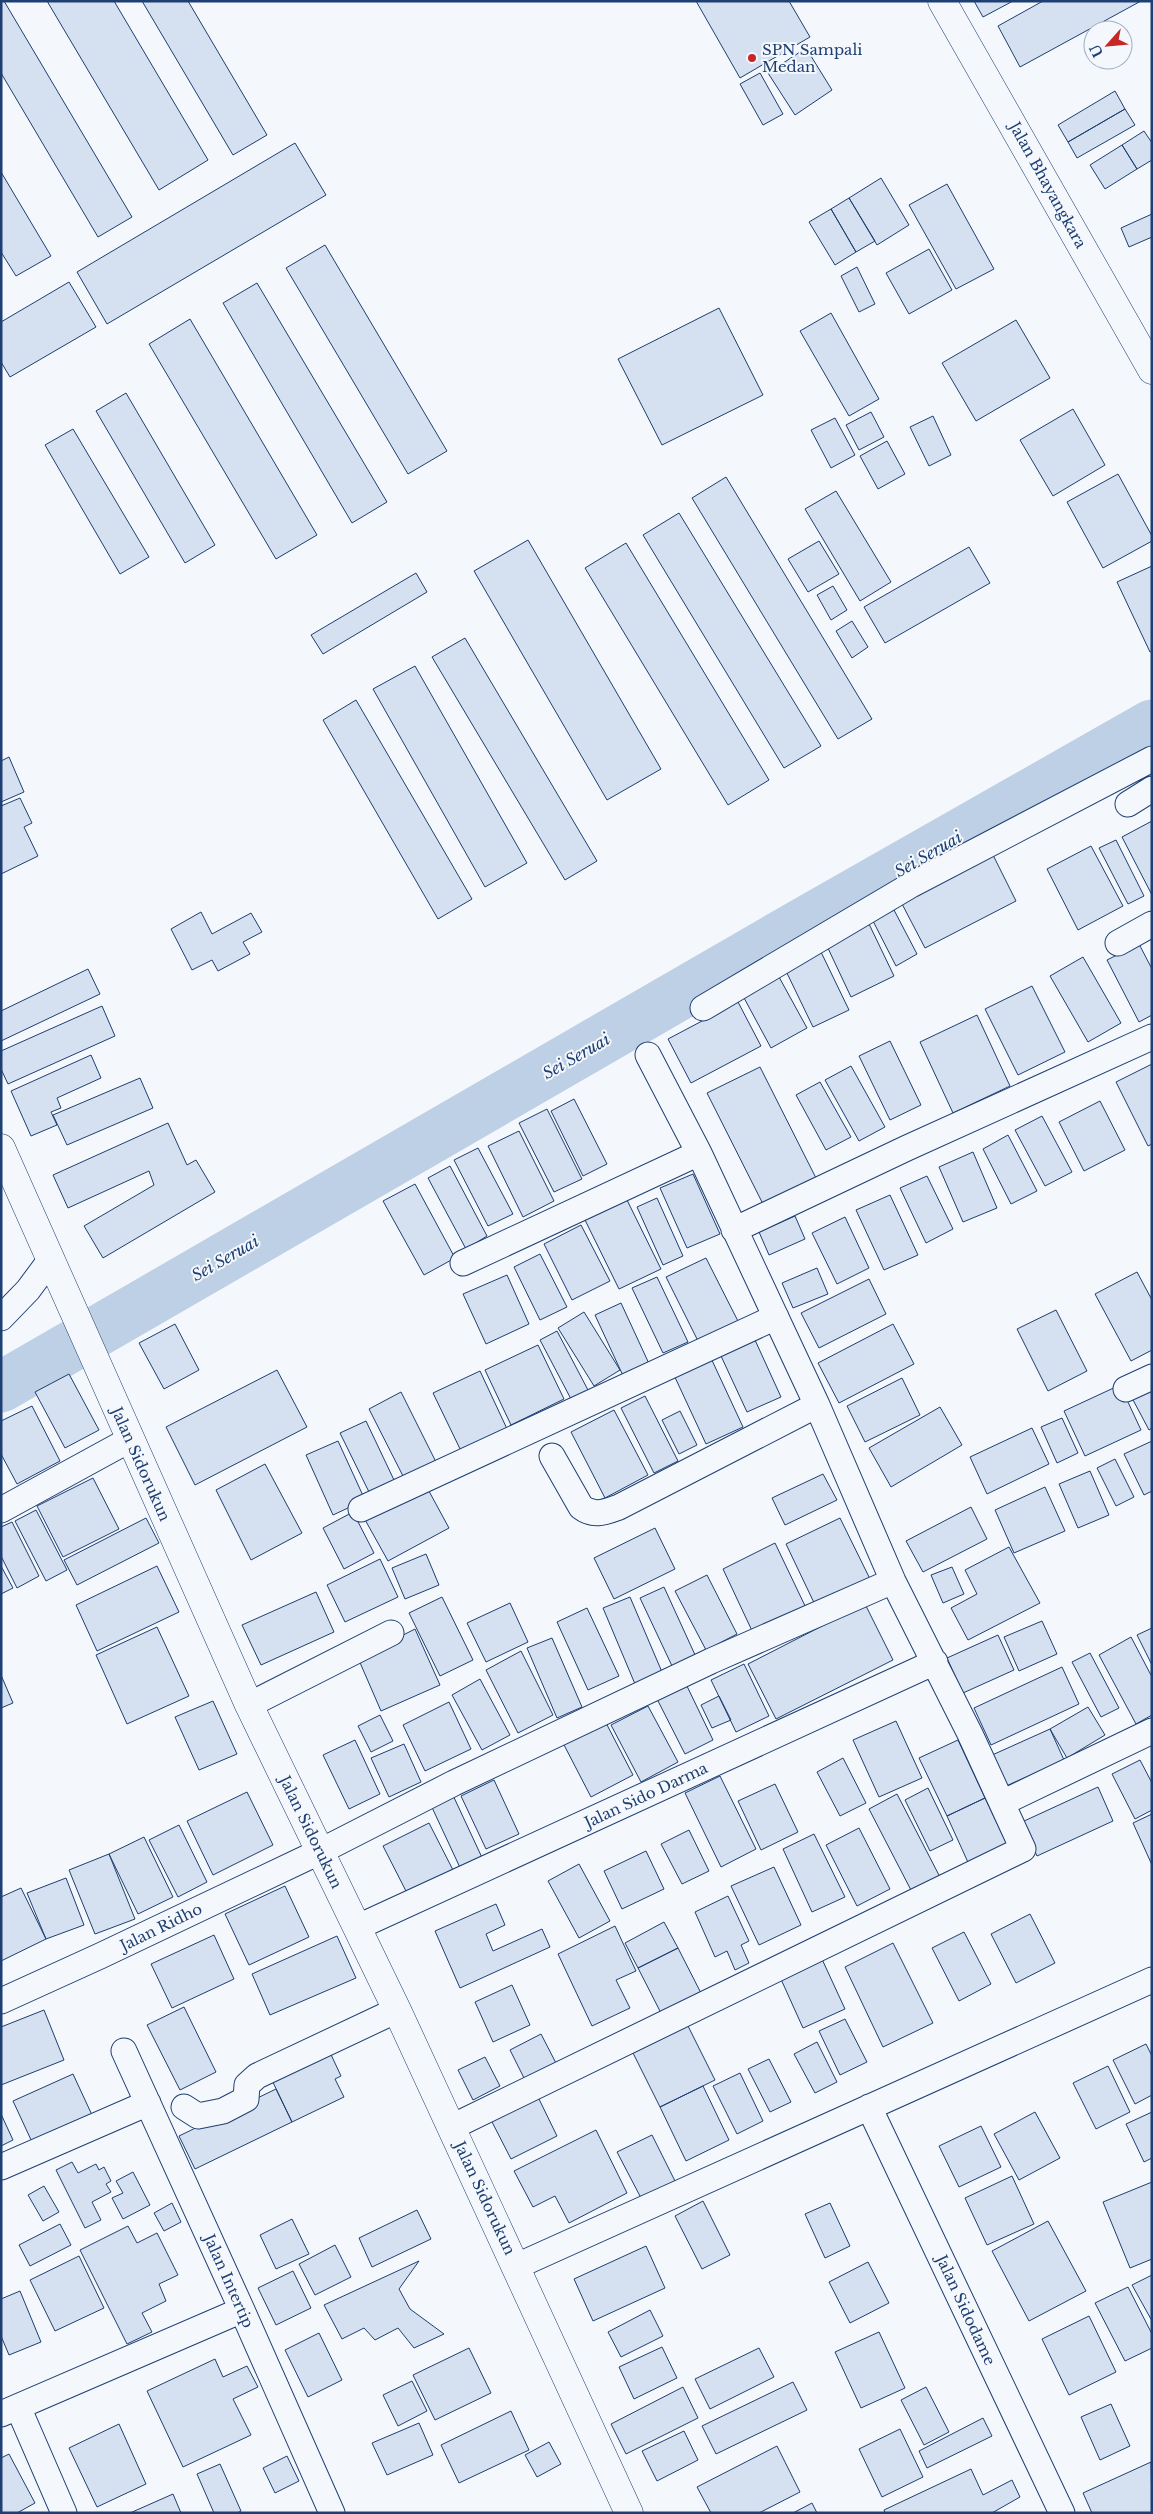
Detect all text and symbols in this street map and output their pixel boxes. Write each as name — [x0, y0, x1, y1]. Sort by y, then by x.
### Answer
north arrow — [1083, 20, 1133, 70]
place label: SPN Sampali Medan — [762, 40, 862, 76]
text: U — [1085, 41, 1107, 60]
marker: SPN Sampali Medan — [746, 52, 758, 64]
street label: Jalan Bhayangkara — [1004, 117, 1091, 252]
water label: Sei Seruai — [891, 826, 966, 881]
water label: Sei Seruai — [539, 1028, 614, 1083]
water label: Sei Seruai — [188, 1230, 263, 1285]
street label: Jalan Sidorukun — [106, 1402, 175, 1524]
street label: Jalan Sido Darma — [580, 1758, 711, 1833]
street label: Jalan Sidorukun — [275, 1771, 347, 1891]
street label: Jalan Ridho — [115, 1899, 205, 1956]
street label: Jalan Sidorukun — [450, 2136, 520, 2258]
street label: Jalan Intertip — [199, 2229, 258, 2331]
street label: Jalan Sidodame — [931, 2250, 1000, 2368]

